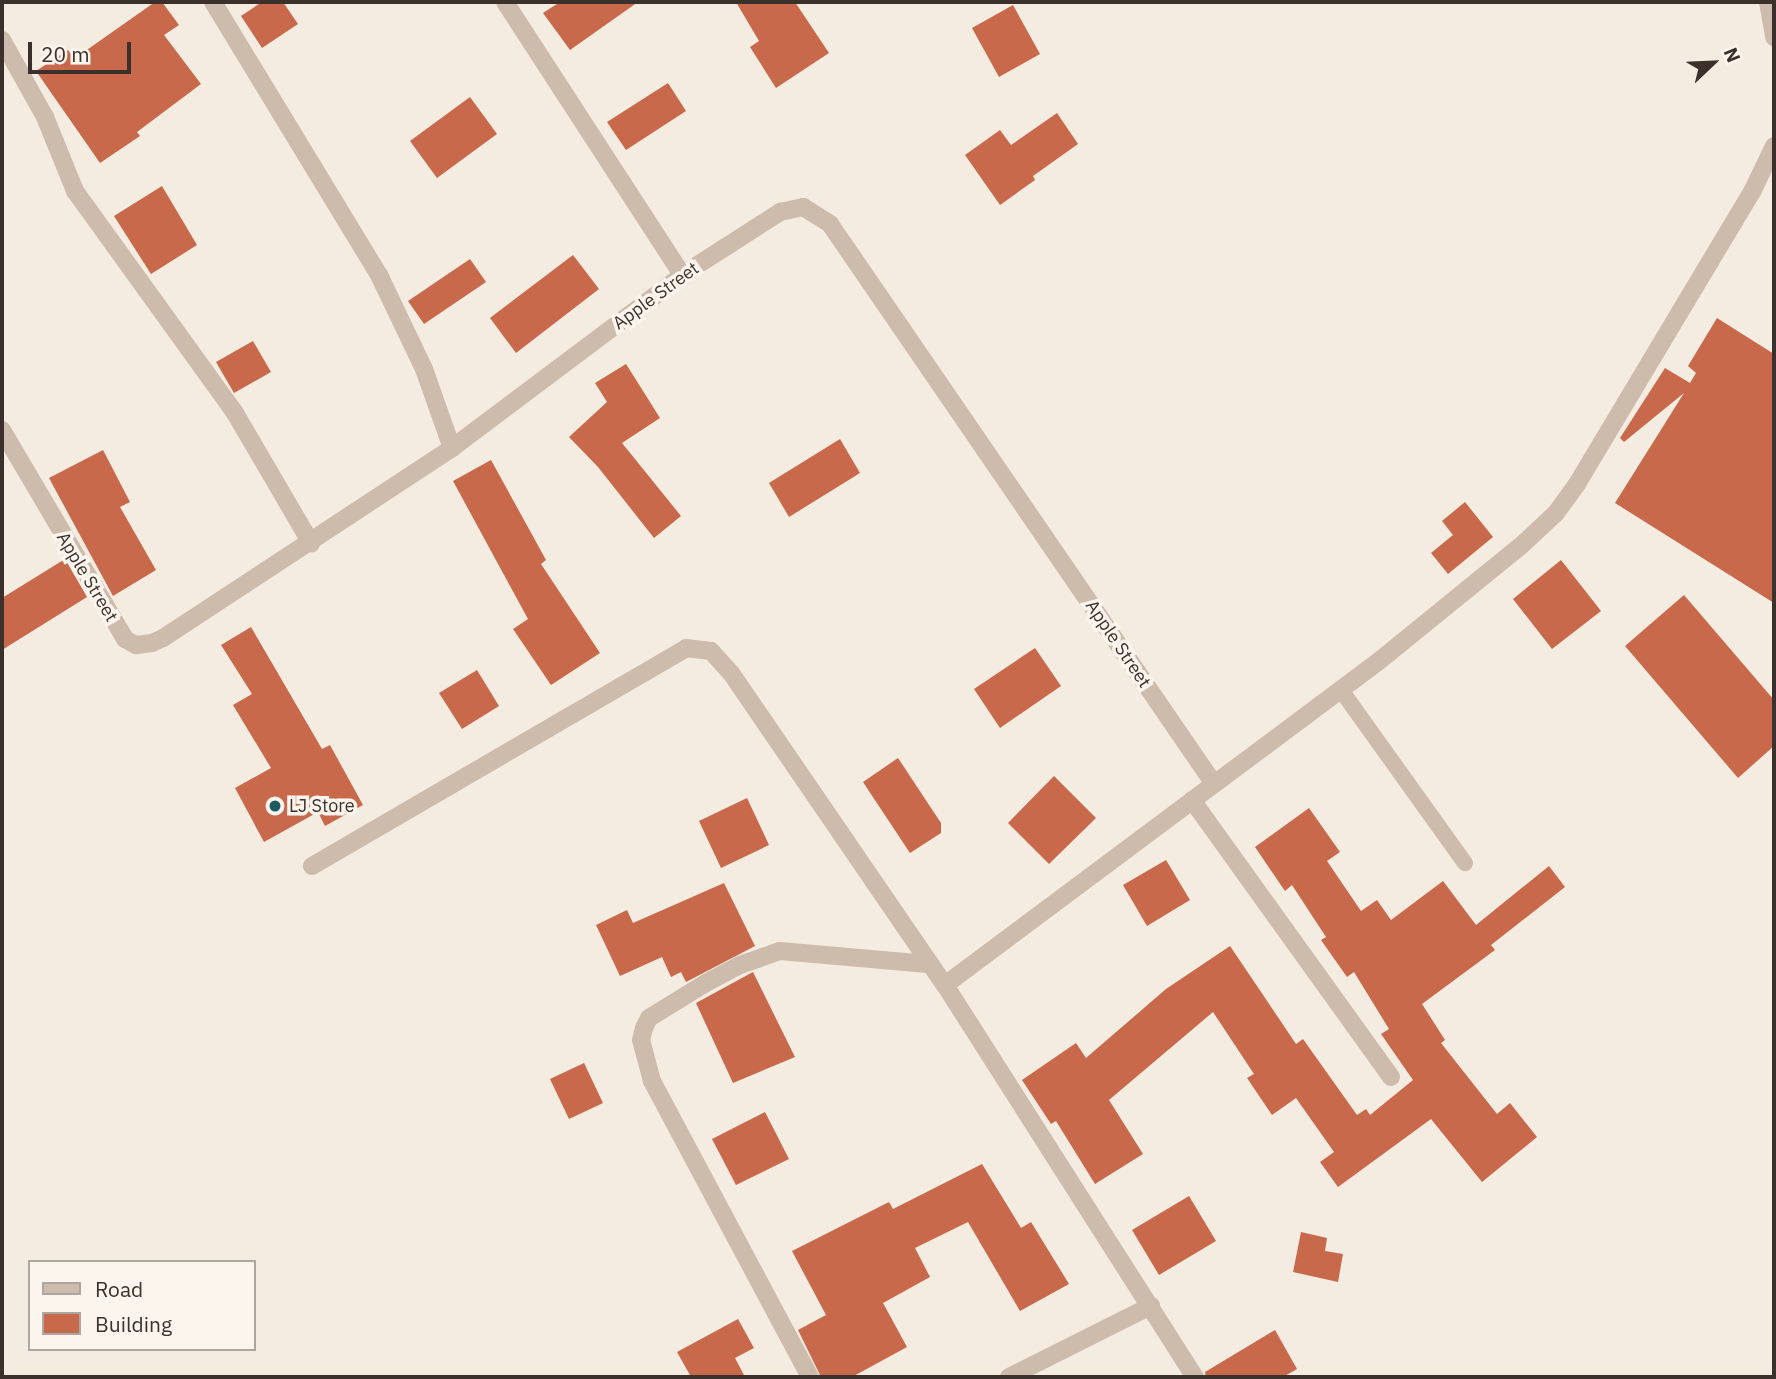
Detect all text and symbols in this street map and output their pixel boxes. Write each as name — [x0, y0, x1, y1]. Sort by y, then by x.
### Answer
scale bar — [32, 28, 135, 72]
north arrow — [1678, 28, 1748, 98]
text: 20 m — [41, 40, 90, 68]
text: N — [1719, 44, 1746, 66]
street label: Apple Street — [609, 258, 703, 334]
street label: Apple Street — [52, 528, 122, 626]
street label: Apple Street — [1081, 596, 1155, 692]
place label: LJ Store — [289, 795, 355, 817]
marker: LJ Store — [267, 798, 283, 814]
legend — [28, 1260, 256, 1351]
text: Road — [95, 1275, 143, 1303]
text: Building — [95, 1310, 172, 1338]

